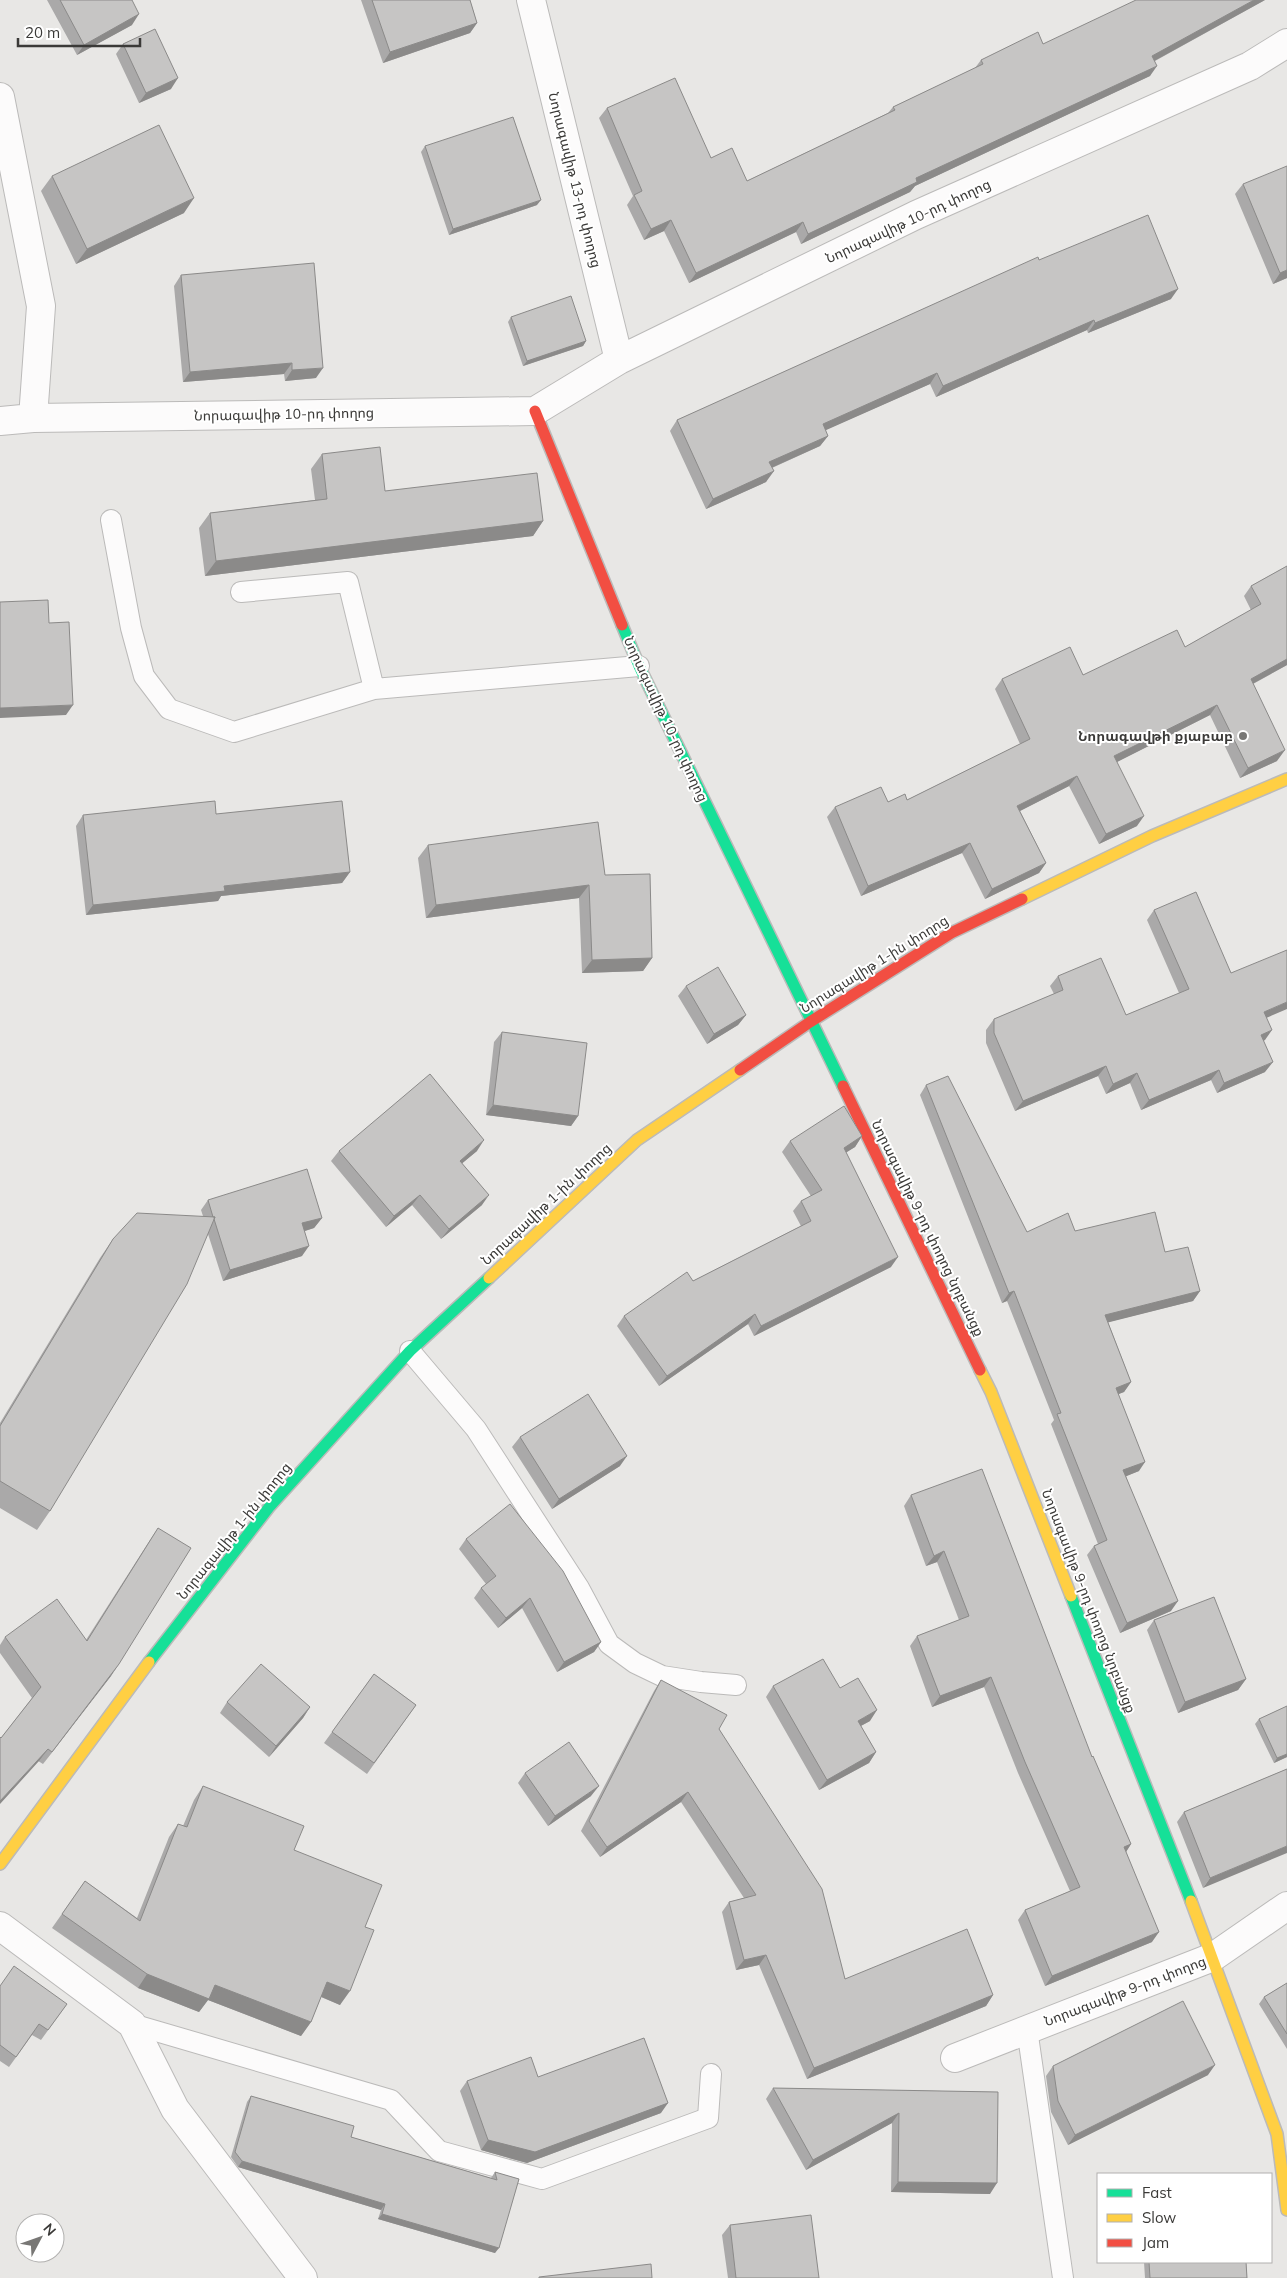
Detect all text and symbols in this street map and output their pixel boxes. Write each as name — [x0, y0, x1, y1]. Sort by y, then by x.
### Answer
scale bar — [18, 15, 140, 47]
text: 20 m — [25, 23, 60, 42]
street label: Նորագավիթ 13-րդ փողոց — [544, 90, 606, 270]
street label: Նորագավիթ 10-րդ փողոց — [823, 175, 993, 267]
street label: Նորագավիթ 10-րդ փողոց — [194, 403, 374, 425]
street label: Նորագավիթ 10-րդ փողոց — [620, 634, 712, 804]
place label: Նորագավթի քյաբաբ — [1078, 727, 1233, 745]
marker: Նորագավթի քյաբաբ — [1237, 730, 1249, 742]
street label: Նորագավիթ 1-ին փողոց — [797, 911, 951, 1017]
street label: Նորագավիթ 9-րդ փողոց նրբանցք — [868, 1117, 988, 1339]
street label: Նորագավիթ 1-ին փողոց — [477, 1139, 615, 1269]
street label: Նորագավիթ 1-ին փողոց — [173, 1459, 295, 1603]
street label: Նորագավիթ 9-րդ փողոց նրբանցք — [1038, 1486, 1140, 1716]
street label: Նորագավիթ 9-րդ փողոց — [1042, 1952, 1208, 2030]
legend — [1097, 2173, 1272, 2263]
text: Fast — [1142, 2183, 1172, 2202]
text: Slow — [1142, 2208, 1176, 2227]
north arrow — [15, 2213, 65, 2263]
text: N — [40, 2220, 60, 2239]
text: Jam — [1142, 2233, 1169, 2252]

